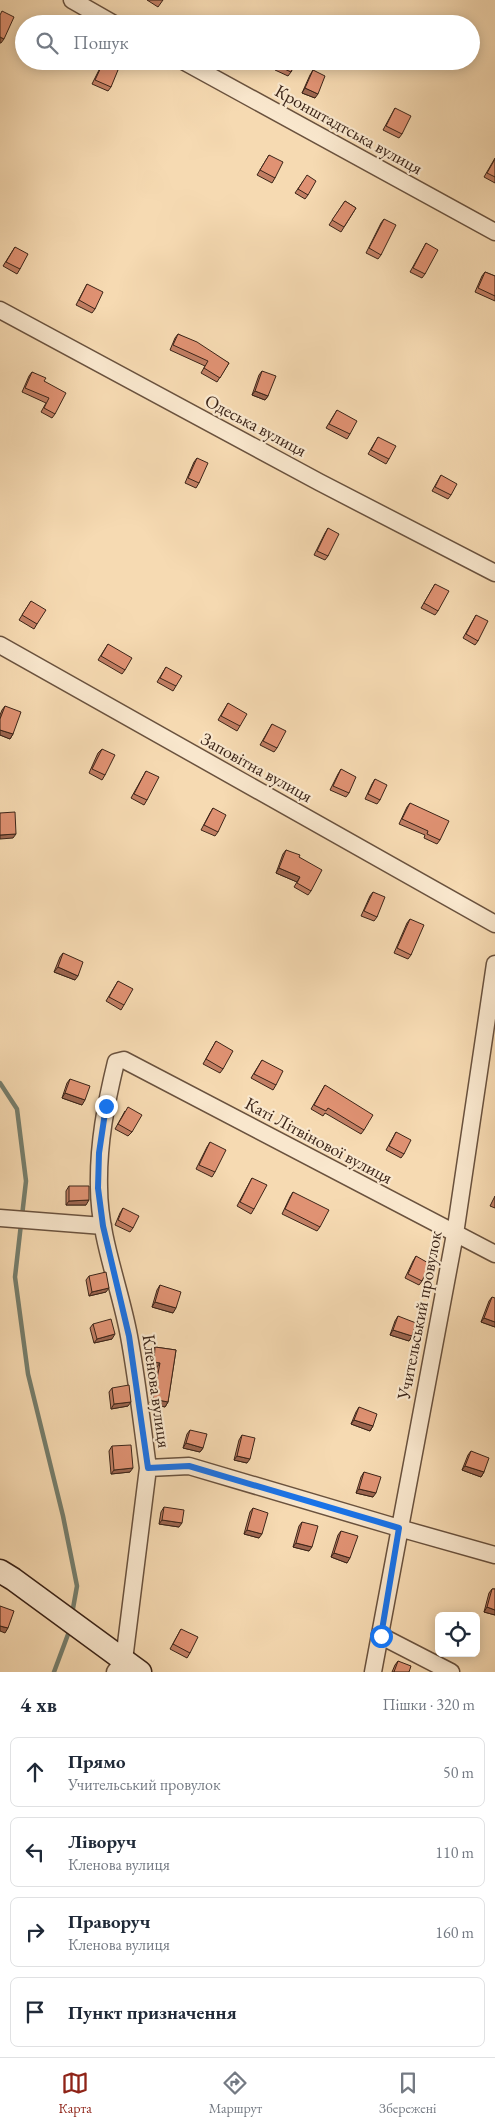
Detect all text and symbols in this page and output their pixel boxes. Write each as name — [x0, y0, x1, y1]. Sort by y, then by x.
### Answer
search box — [15, 15, 480, 70]
icon: search — [33, 29, 61, 57]
text: Пошук — [73, 30, 129, 55]
street label: Кронштадтська вулиця — [271, 79, 427, 179]
street label: Одеська вулиця — [201, 389, 311, 461]
street label: Заповітна вулиця — [197, 727, 317, 807]
street label: Каті Літвінової вулиця — [241, 1091, 397, 1189]
route end — [95, 1095, 118, 1118]
street label: Учительський провулок — [391, 1228, 447, 1402]
street label: Кленова вулиця — [138, 1333, 176, 1449]
map controls — [435, 1612, 480, 1657]
button: locate — [435, 1612, 480, 1657]
route start — [370, 1625, 393, 1648]
text: 4 хв — [20, 1691, 57, 1718]
text: Пішки · 320 m — [382, 1694, 475, 1715]
text: Прямо — [68, 1749, 126, 1774]
icon: ahead — [21, 1758, 49, 1786]
text: 50 m — [443, 1762, 474, 1783]
text: Учительський провулок — [68, 1774, 221, 1795]
text: Ліворуч — [68, 1829, 136, 1854]
icon: left — [21, 1838, 49, 1866]
text: 110 m — [435, 1842, 474, 1863]
text: Кленова вулиця — [68, 1854, 170, 1875]
text: Праворуч — [68, 1909, 150, 1934]
icon: right — [21, 1918, 49, 1946]
text: 160 m — [435, 1922, 474, 1943]
text: Кленова вулиця — [68, 1934, 170, 1955]
icon: arrive — [21, 1998, 49, 2026]
text: Пункт призначення — [68, 2000, 237, 2025]
tab: Карта — [58, 2069, 92, 2117]
tab: Маршрут — [209, 2069, 262, 2117]
tab: Збережені — [379, 2069, 437, 2117]

